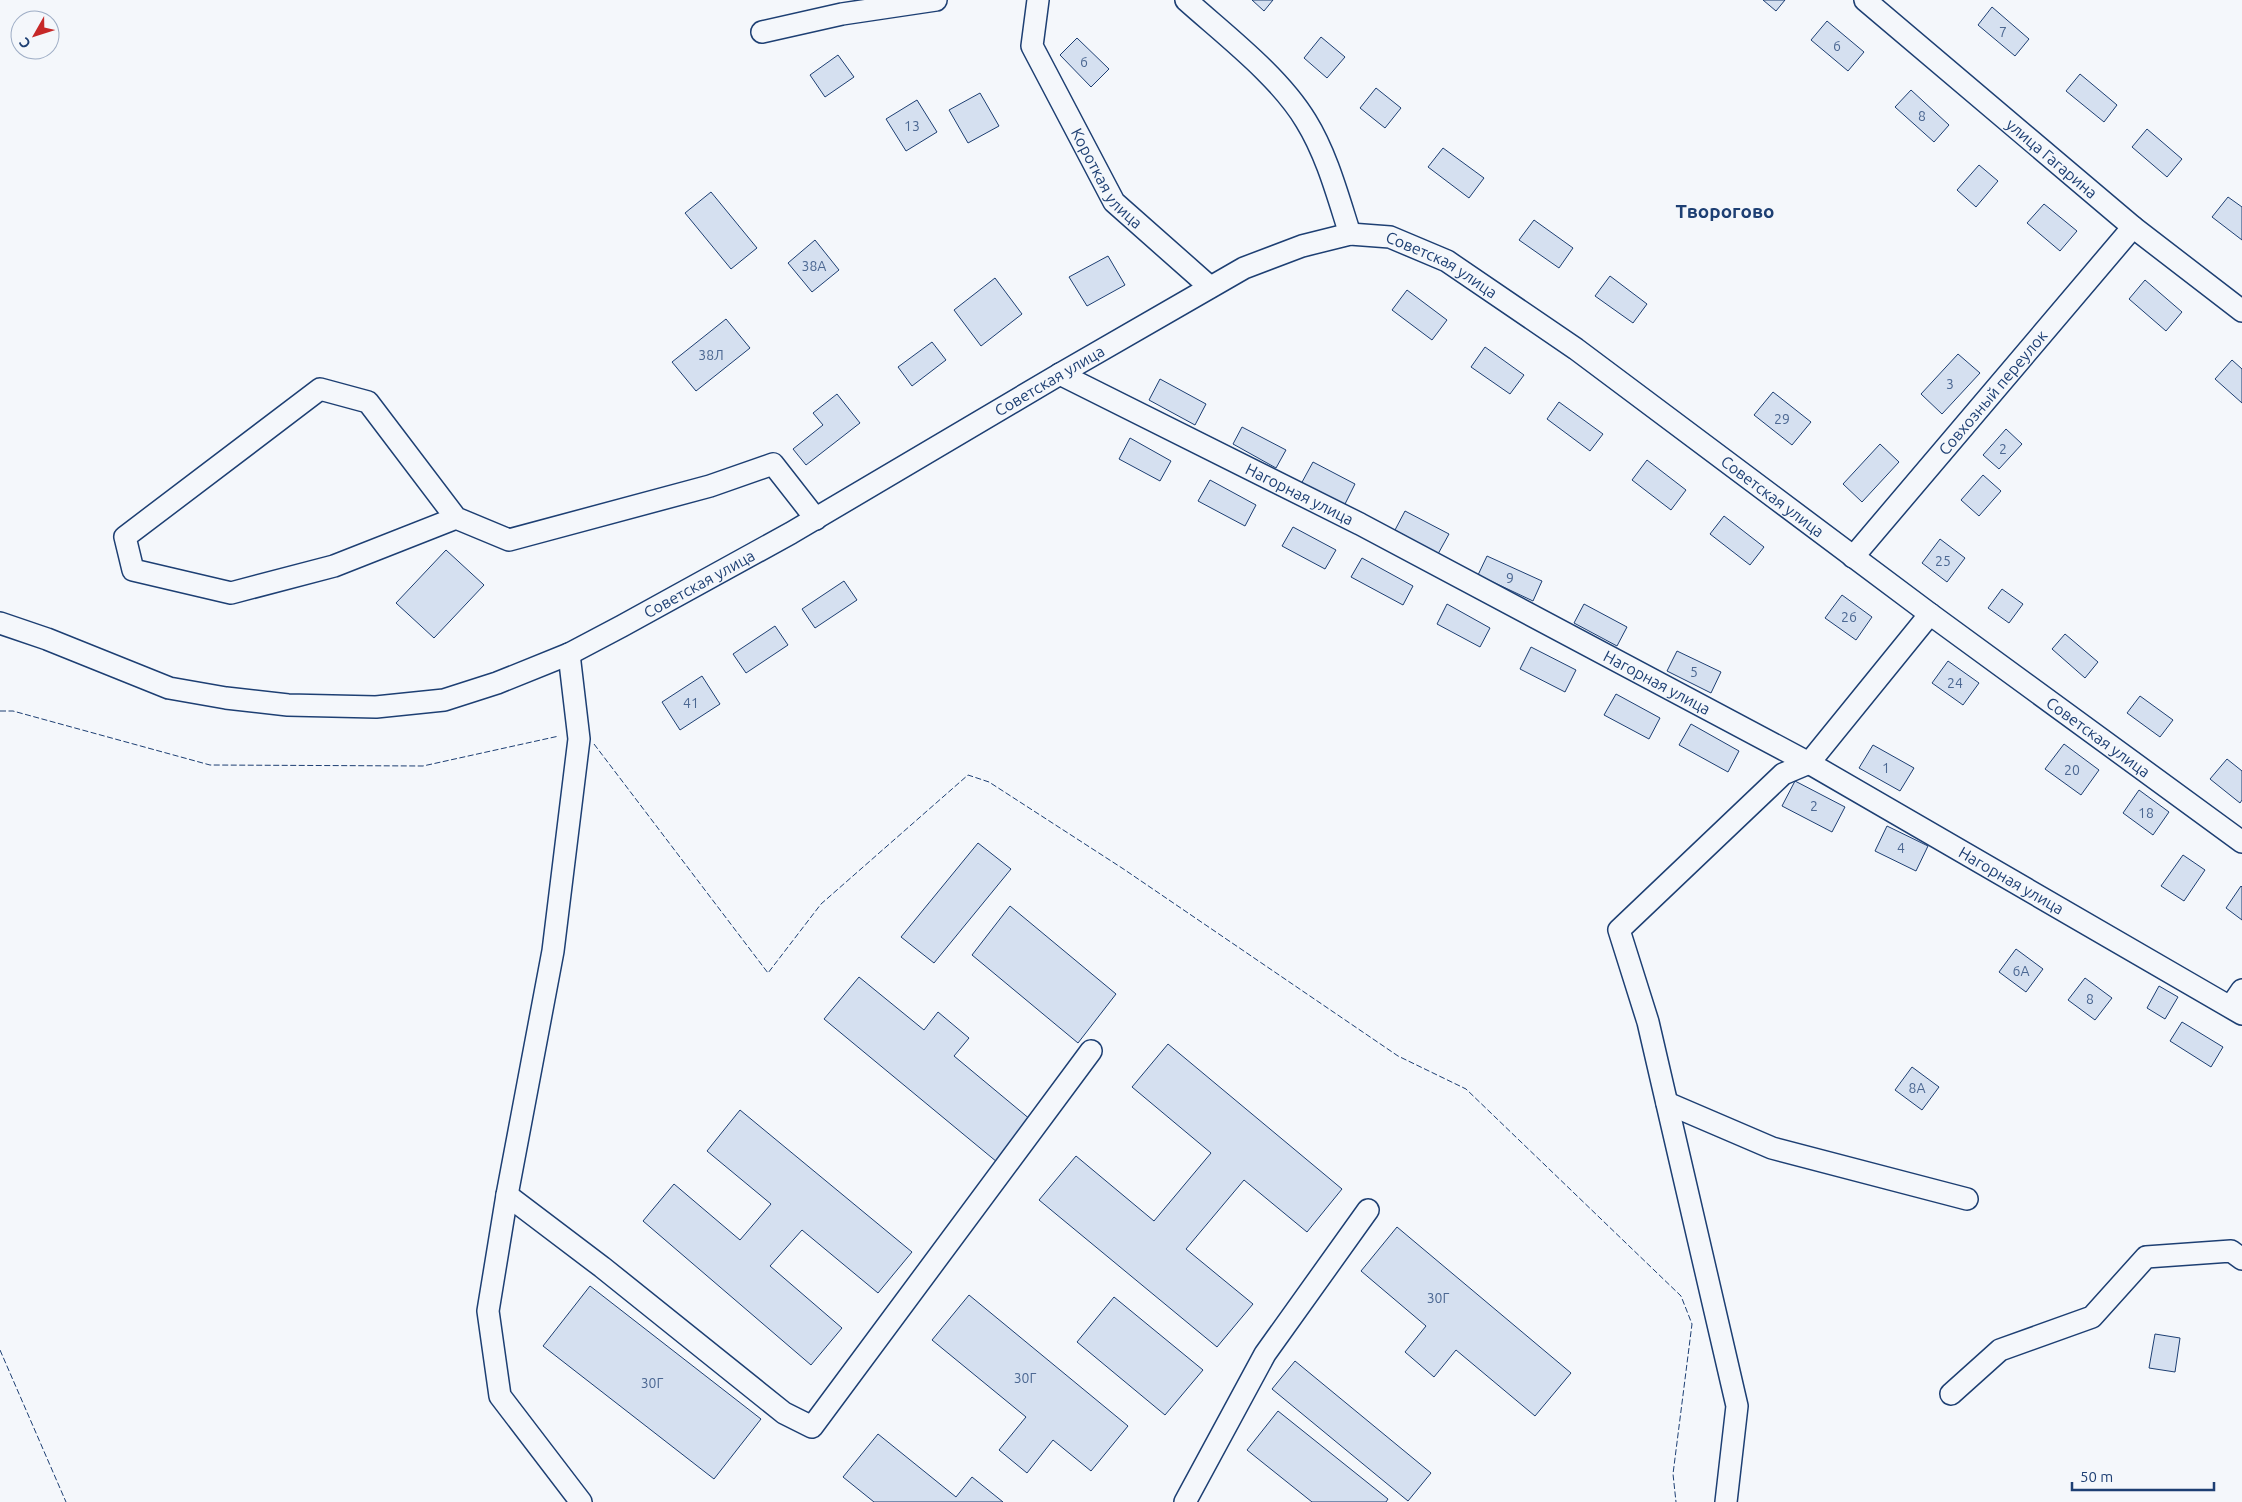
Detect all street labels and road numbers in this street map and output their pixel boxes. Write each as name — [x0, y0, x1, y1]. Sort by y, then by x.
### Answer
street label: улица Гагарина — [2003, 115, 2101, 202]
street label: Короткая улица — [1068, 125, 1146, 232]
street label: Советская улица — [1383, 227, 1501, 302]
street label: Совхозный переулок — [1935, 326, 2051, 458]
street label: Советская улица — [991, 341, 1108, 420]
street label: Советская улица — [1718, 452, 1828, 541]
street label: Нагорная улица — [1243, 459, 1357, 528]
street label: Советская улица — [640, 546, 758, 621]
street label: Нагорная улица — [1601, 646, 1714, 718]
street label: Советская улица — [2043, 693, 2154, 781]
street label: Нагорная улица — [1956, 843, 2067, 918]

